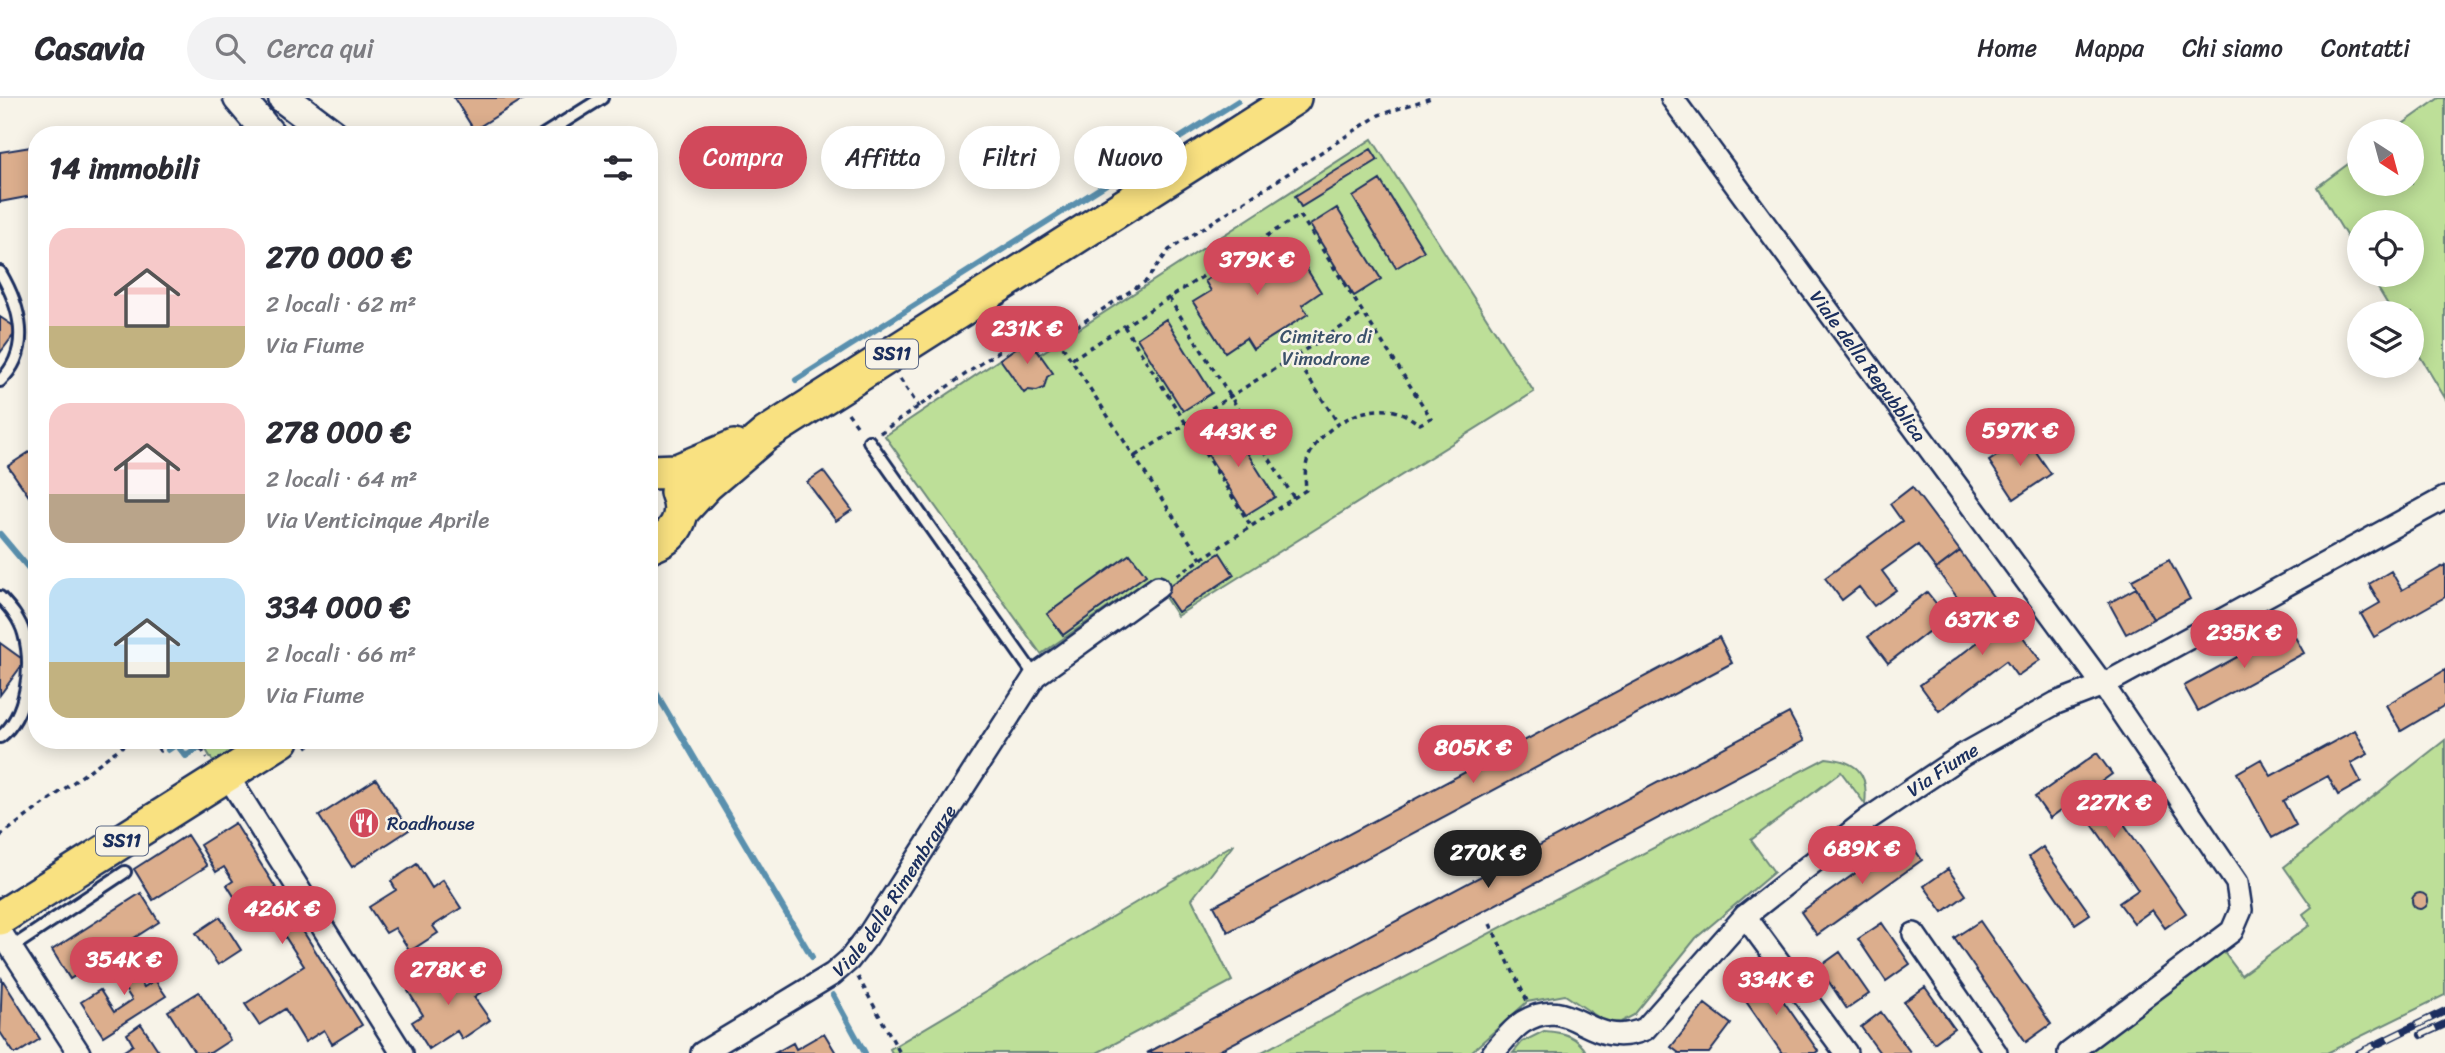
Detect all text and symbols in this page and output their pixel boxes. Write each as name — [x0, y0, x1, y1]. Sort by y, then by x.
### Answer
search box — [187, 17, 677, 80]
text: Casavia — [35, 19, 145, 77]
text: Cerca qui — [267, 25, 374, 71]
text: Home — [1977, 27, 2037, 69]
text: Mappa — [2075, 27, 2144, 69]
text: Chi siamo — [2182, 27, 2283, 69]
text: Contatti — [2321, 27, 2410, 69]
icon: search — [211, 29, 249, 67]
north arrow — [2347, 119, 2424, 196]
map controls — [2347, 119, 2424, 378]
chip: Compra — [679, 126, 807, 189]
chip: Affitta — [821, 126, 945, 189]
chip: Filtri — [959, 126, 1060, 189]
chip: Nuovo — [1074, 126, 1187, 189]
text: 14 immobili — [49, 141, 199, 195]
icon: filters — [599, 149, 637, 187]
button: locate — [2347, 210, 2424, 287]
text: 270 000 € — [266, 230, 412, 284]
pin: 379K € — [1200, 238, 1314, 297]
text: 379K € — [1219, 239, 1295, 280]
icon: home — [105, 256, 189, 340]
street label: Viale della Repubblica — [1801, 283, 1936, 449]
text: 2 locali · 62 m² — [266, 284, 417, 325]
button: layers — [2347, 301, 2424, 378]
pin: 231K € — [970, 306, 1084, 366]
text: 231K € — [991, 308, 1063, 349]
park label: Cimitero di Vimodrone — [1280, 320, 1373, 375]
text: Via Fiume — [266, 325, 364, 366]
road number: SS11 — [866, 340, 918, 368]
text: 278 000 € — [266, 405, 411, 459]
pin: 597K € — [1963, 408, 2077, 468]
pin: 443K € — [1181, 410, 1295, 469]
text: 597K € — [1982, 410, 2058, 451]
text: 443K € — [1200, 411, 1276, 452]
icon: home — [105, 431, 189, 515]
text: 2 locali · 64 m² — [266, 459, 418, 500]
text: Via Venticinque Aprile — [266, 500, 489, 541]
text: 334 000 € — [266, 580, 410, 634]
pin: 637K € — [1925, 598, 2039, 657]
text: 637K € — [1945, 599, 2019, 640]
icon: home — [105, 606, 189, 690]
pin: 235K € — [2187, 610, 2301, 670]
text: 235K € — [2206, 612, 2282, 653]
text: 2 locali · 66 m² — [266, 634, 416, 675]
text: Via Fiume — [266, 675, 364, 716]
pin: 805K € — [1416, 726, 1530, 785]
text: 805K € — [1434, 727, 1512, 768]
street label: Via Fiume — [1900, 733, 1985, 806]
pin: 227K € — [2057, 780, 2171, 840]
text: 227K € — [2077, 782, 2151, 823]
street label: Viale delle Rimembranze — [824, 798, 965, 985]
restaurant icon: Roadhouse — [347, 806, 381, 840]
place label: Roadhouse — [387, 807, 475, 840]
road number: SS11 — [96, 826, 148, 856]
pin: 689K € — [1805, 826, 1919, 886]
text: 689K € — [1824, 828, 1900, 869]
pin: 270K € — [1431, 830, 1545, 890]
text: 270K € — [1450, 832, 1526, 873]
pin: 426K € — [225, 886, 339, 946]
text: 426K € — [244, 888, 320, 929]
pin: 354K € — [67, 937, 181, 997]
text: 354K € — [86, 939, 162, 980]
pin: 278K € — [391, 948, 505, 1007]
text: 278K € — [410, 949, 486, 990]
pin: 334K € — [1719, 958, 1833, 1017]
text: 334K € — [1739, 959, 1813, 1000]

